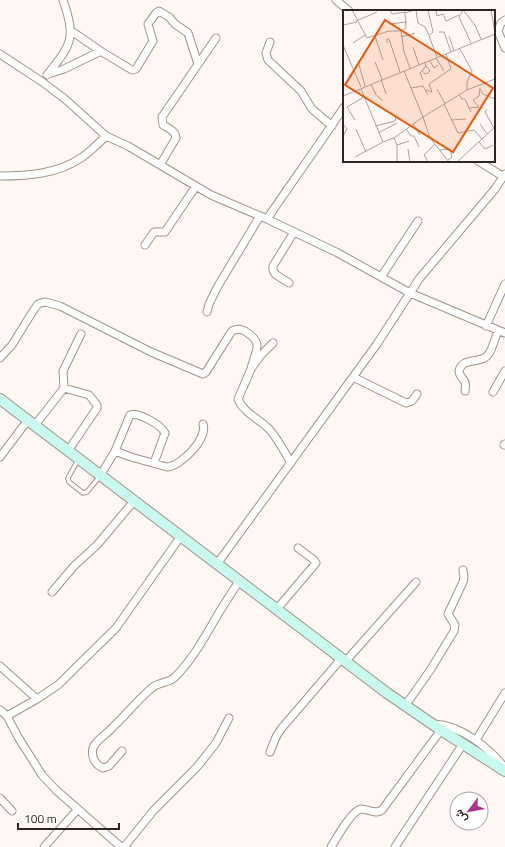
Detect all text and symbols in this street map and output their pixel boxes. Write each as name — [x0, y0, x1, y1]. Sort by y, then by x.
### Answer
inset map — [343, 10, 495, 162]
north arrow — [449, 791, 489, 831]
scale bar — [18, 805, 119, 831]
text: ش — [450, 806, 471, 826]
text: 100 m — [24, 809, 57, 828]

